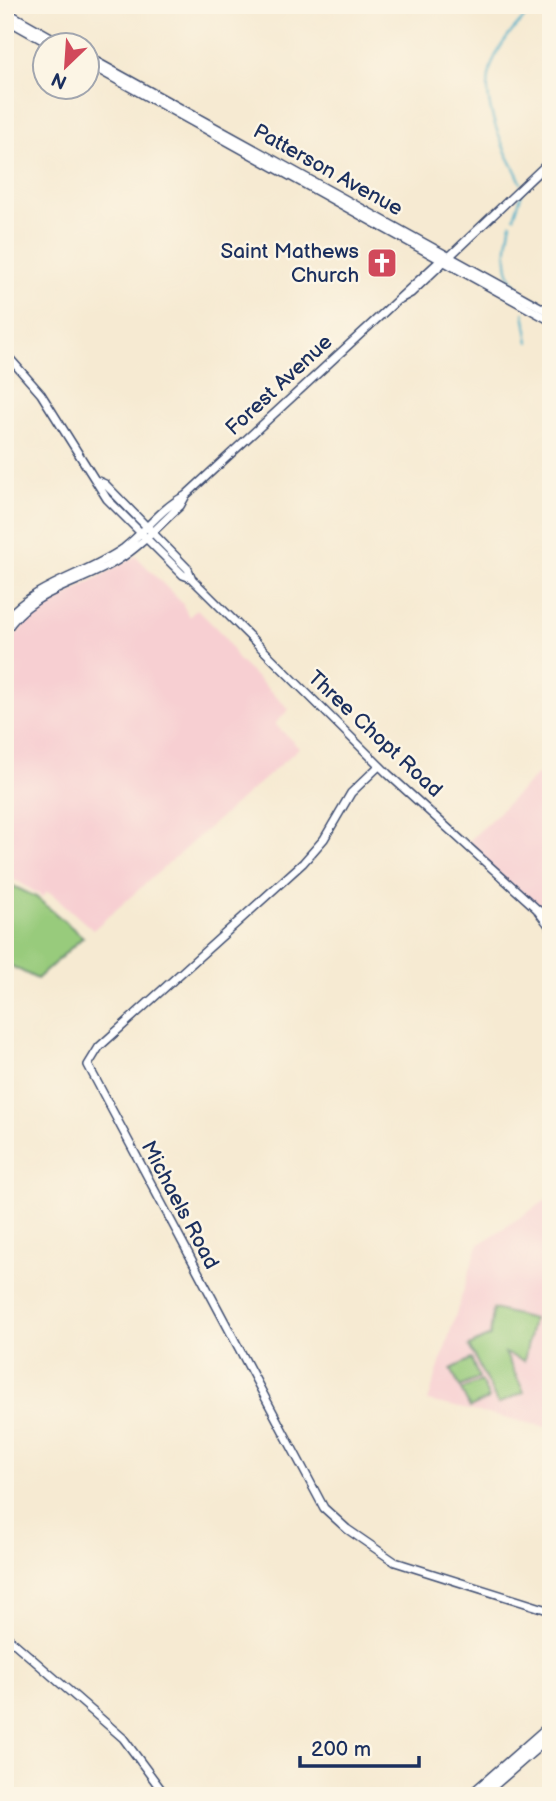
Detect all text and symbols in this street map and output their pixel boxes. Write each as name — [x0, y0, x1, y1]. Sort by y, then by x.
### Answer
north arrow — [32, 32, 102, 102]
text: N — [48, 67, 71, 93]
street label: Patterson Avenue — [249, 119, 407, 221]
place label: Saint Mathews Church — [221, 239, 359, 288]
church icon: Saint Mathews Church — [365, 246, 399, 280]
street label: Forest Avenue — [221, 329, 337, 441]
street label: Three Chopt Road — [303, 665, 447, 803]
street label: Michaels Road — [136, 1137, 224, 1273]
scale bar — [300, 1724, 420, 1768]
text: 200 m — [311, 1737, 371, 1762]

